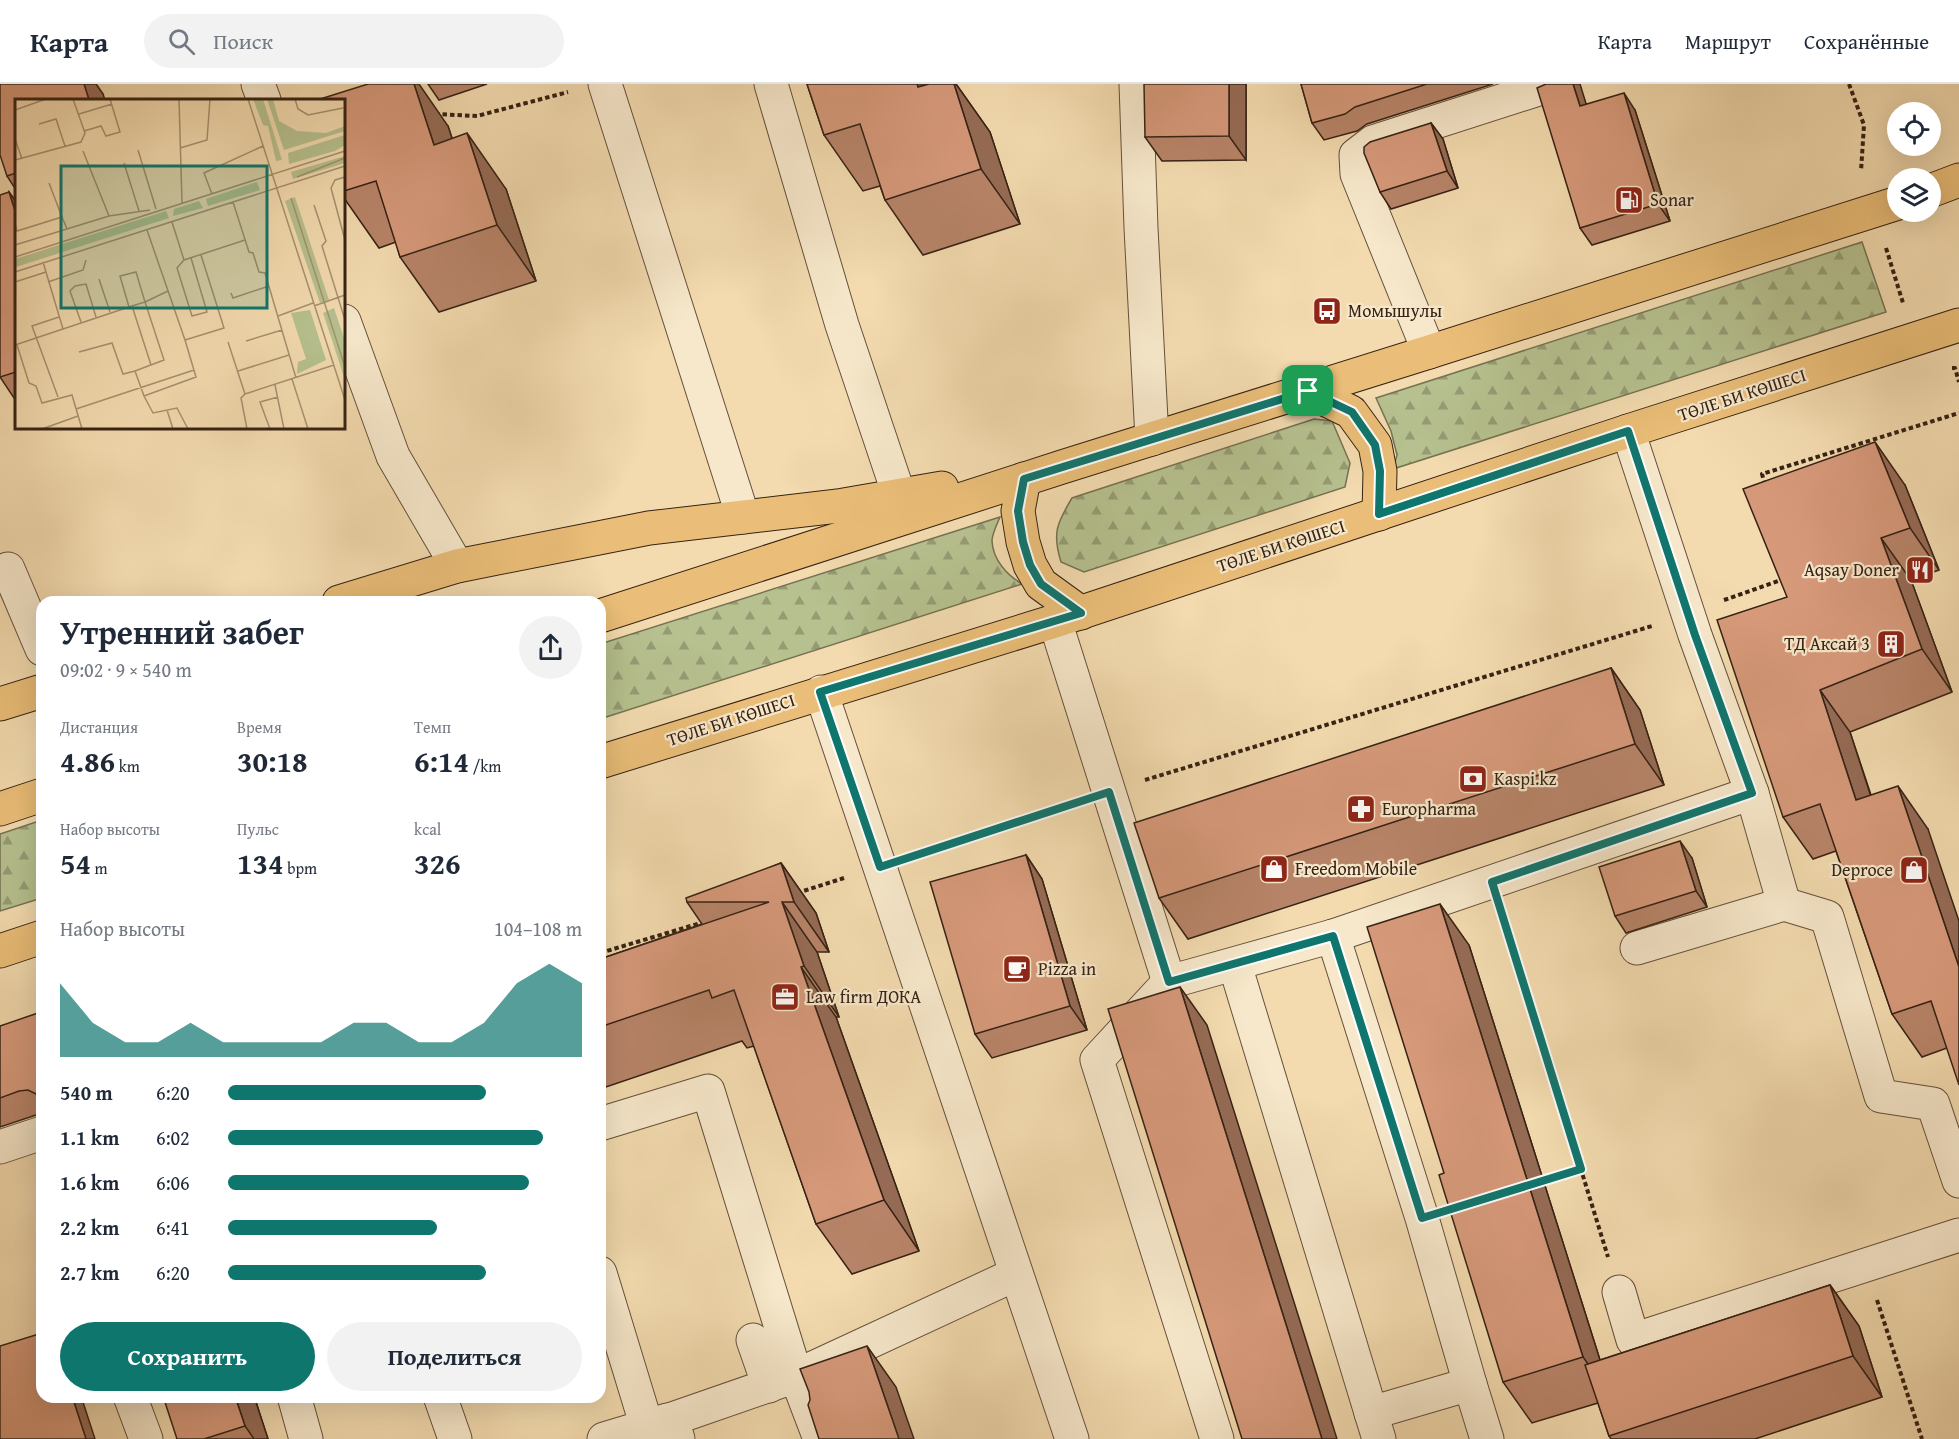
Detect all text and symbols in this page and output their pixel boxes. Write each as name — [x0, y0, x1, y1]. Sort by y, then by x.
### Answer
search box — [144, 14, 564, 68]
text: Карта — [30, 21, 108, 62]
icon: search — [165, 25, 198, 58]
text: Поиск — [213, 25, 273, 57]
text: Карта — [1598, 26, 1652, 57]
text: Маршрут — [1685, 26, 1771, 57]
text: Сохранённые — [1804, 26, 1929, 57]
inset map — [15, 99, 345, 429]
map controls — [1887, 102, 1941, 222]
button: locate — [1887, 102, 1941, 156]
button: layers — [1887, 168, 1941, 222]
fuel station icon: Sonar — [1613, 184, 1645, 216]
place label: Sonar — [1650, 186, 1695, 213]
bus stop icon: Момышулы — [1311, 295, 1343, 327]
place label: Момышулы — [1348, 297, 1442, 324]
street label: ТӨЛЕ БИ КӨШЕСІ — [1674, 361, 1809, 428]
pin — [1282, 365, 1333, 416]
icon: arrive — [1291, 374, 1324, 407]
street label: ТӨЛЕ БИ КӨШЕСІ — [1213, 512, 1348, 579]
restaurant icon: Aqsay Doner — [1904, 554, 1936, 586]
place label: Aqsay Doner — [1804, 556, 1900, 583]
text: Утренний забег — [60, 608, 304, 656]
button: share — [519, 616, 582, 679]
building icon: ТД Аксай 3 — [1875, 628, 1907, 660]
place label: ТД Аксай 3 — [1784, 630, 1870, 657]
text: 09:02 · 9 × 540 m — [60, 655, 192, 684]
street label: ТӨЛЕ БИ КӨШЕСІ — [663, 686, 798, 753]
text: Дистанция — [60, 715, 138, 739]
text: Время — [237, 715, 282, 739]
text: Темп — [414, 715, 451, 739]
text: 4.86 — [60, 739, 115, 783]
text: 30:18 — [237, 739, 308, 783]
text: 6:14 — [414, 739, 469, 783]
text: km — [115, 754, 140, 778]
text: /km — [469, 754, 501, 778]
bank icon: Kaspi.kz — [1457, 763, 1489, 795]
place label: Kaspi.kz — [1494, 765, 1557, 792]
pharmacy icon: Europharma — [1345, 793, 1377, 825]
place label: Europharma — [1382, 795, 1477, 822]
text: Набор высоты — [60, 817, 160, 841]
text: Пульс — [237, 817, 279, 841]
text: kcal — [414, 817, 441, 841]
text: 54 — [60, 841, 91, 885]
text: 134 — [237, 841, 284, 885]
text: 326 — [414, 841, 461, 885]
shop icon: Freedom Mobile — [1258, 853, 1290, 885]
shop icon: Deproce — [1898, 854, 1930, 886]
place label: Freedom Mobile — [1295, 855, 1417, 882]
text: m — [91, 856, 108, 880]
text: bpm — [284, 856, 317, 880]
place label: Deproce — [1831, 856, 1893, 883]
text: Набор высоты — [60, 914, 185, 943]
text: 104–108 m — [494, 914, 582, 943]
cafe icon: Pizza in — [1001, 953, 1033, 985]
place label: Pizza in — [1038, 955, 1096, 982]
office icon: Law firm ДОКА — [769, 981, 801, 1013]
place label: Law firm ДОКА — [806, 983, 921, 1010]
text: 540 m — [60, 1078, 113, 1107]
text: 6:20 — [156, 1078, 190, 1107]
text: 1.1 km — [60, 1123, 119, 1152]
text: 6:02 — [156, 1123, 190, 1152]
text: 1.6 km — [60, 1168, 119, 1197]
text: 6:06 — [156, 1168, 190, 1197]
text: 2.2 km — [60, 1213, 119, 1242]
text: 6:41 — [156, 1213, 190, 1242]
text: 2.7 km — [60, 1258, 119, 1287]
text: 6:20 — [156, 1258, 190, 1287]
button: Сохранить — [60, 1322, 315, 1391]
button: Поделиться — [327, 1322, 582, 1391]

